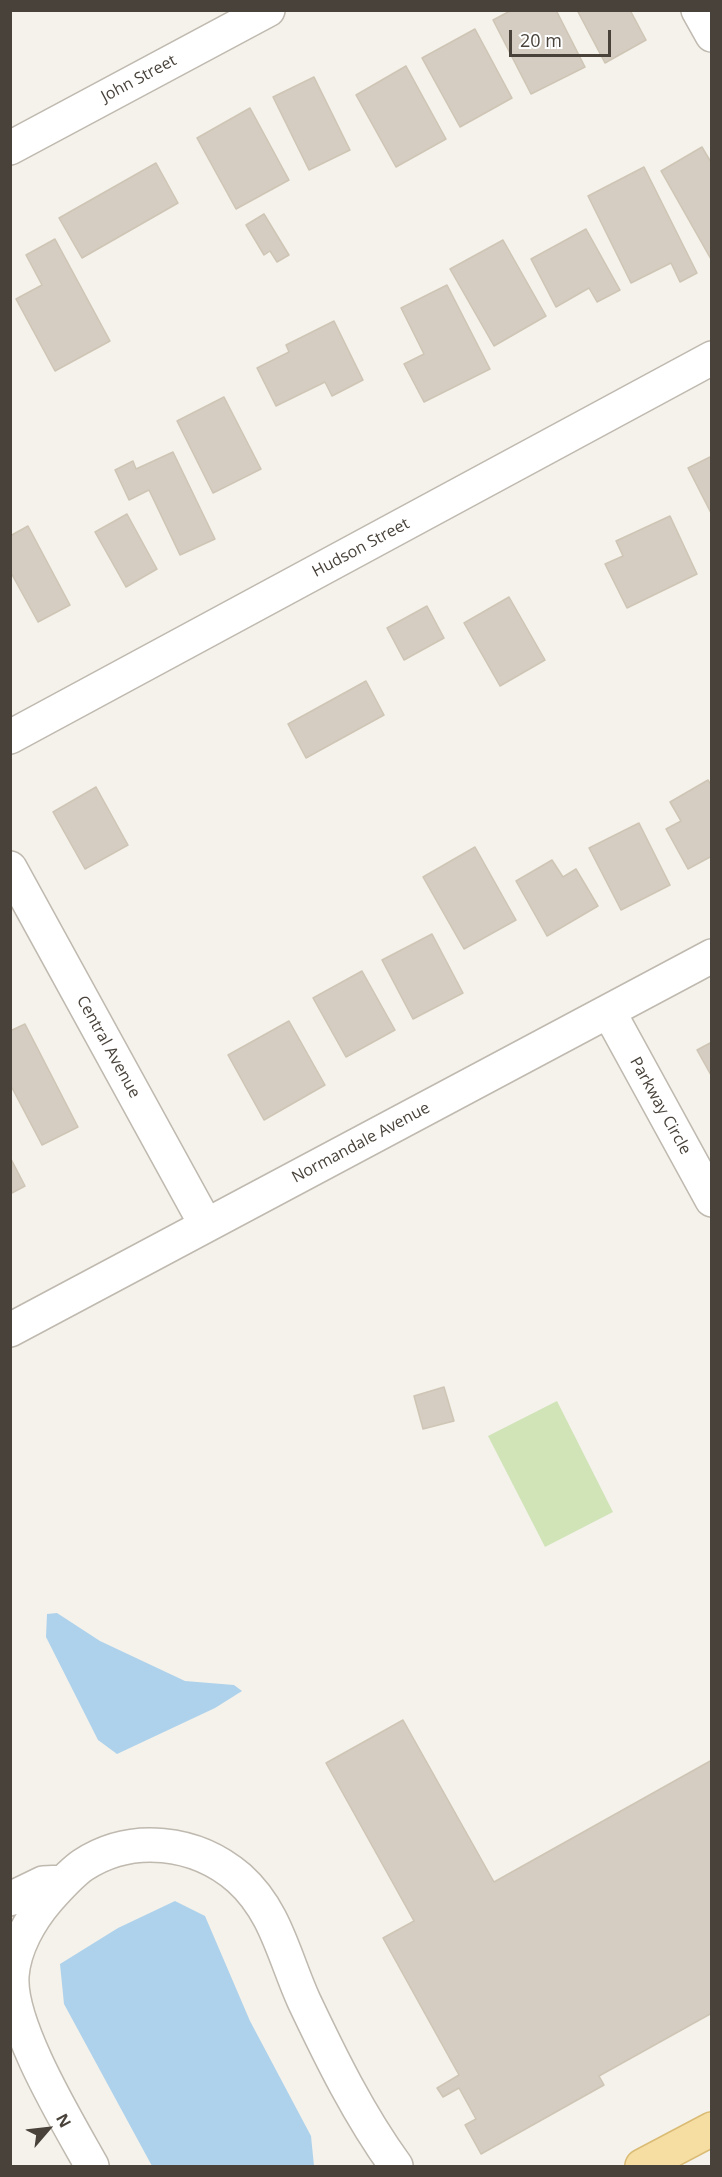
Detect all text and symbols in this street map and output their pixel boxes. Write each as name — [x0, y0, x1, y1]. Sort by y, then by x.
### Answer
scale bar — [512, 18, 614, 56]
text: 20 m — [520, 28, 562, 52]
street label: John Street — [98, 51, 180, 107]
street label: Hudson Street — [309, 514, 413, 582]
street label: Central Avenue — [72, 993, 144, 1101]
street label: Parkway Circle — [625, 1054, 695, 1158]
street label: Normandale Avenue — [289, 1099, 433, 1187]
north arrow — [18, 2099, 78, 2159]
text: N — [51, 2110, 77, 2131]

